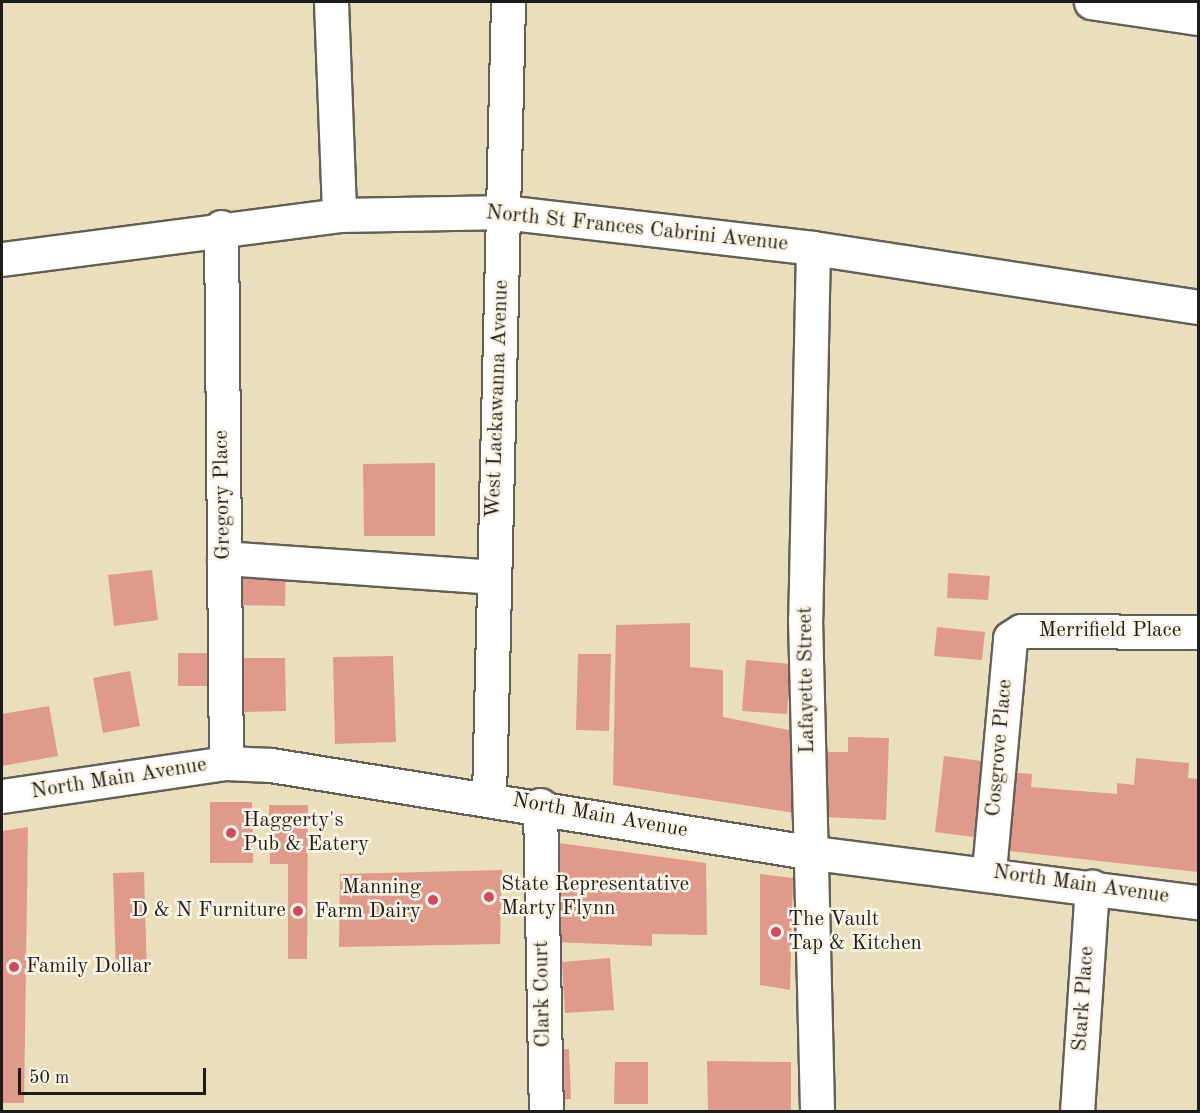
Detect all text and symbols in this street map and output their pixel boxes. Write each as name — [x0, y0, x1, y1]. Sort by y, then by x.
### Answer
street label: North St Frances Cabrini Avenue — [485, 201, 789, 257]
street label: West Lackawanna Avenue — [481, 279, 515, 519]
street label: Gregory Place — [209, 430, 237, 560]
street label: Lafayette Street — [793, 606, 821, 754]
street label: Merrifield Place — [1039, 618, 1181, 644]
street label: Cosgrove Place — [981, 678, 1019, 818]
street label: North Main Avenue — [29, 753, 209, 805]
street label: North Main Avenue — [510, 788, 690, 844]
place label: Haggerty's Pub & Eatery — [243, 808, 369, 858]
marker: Haggerty's Pub & Eatery — [224, 826, 238, 840]
street label: North Main Avenue — [991, 860, 1171, 910]
place label: State Representative Marty Flynn — [501, 872, 689, 922]
place label: Manning Farm Dairy — [314, 875, 421, 925]
marker: State Representative Marty Flynn — [482, 890, 496, 904]
marker: Manning Farm Dairy — [426, 893, 440, 907]
place label: D & N Furniture — [131, 898, 286, 924]
marker: D & N Furniture — [291, 904, 305, 918]
place label: The Vault Tap & Kitchen — [788, 907, 922, 957]
marker: The Vault Tap & Kitchen — [769, 925, 783, 939]
street label: Clark Court — [529, 940, 557, 1048]
street label: Stark Place — [1068, 946, 1100, 1052]
place label: Family Dollar — [26, 954, 151, 980]
marker: Family Dollar — [7, 960, 21, 974]
scale bar — [21, 1056, 208, 1094]
text: 50 m — [29, 1069, 69, 1087]

